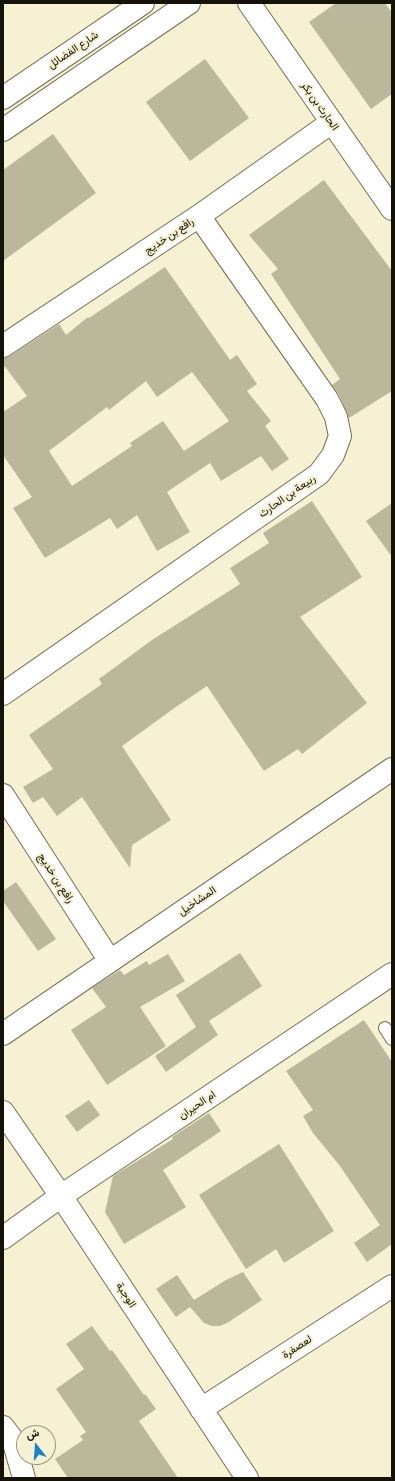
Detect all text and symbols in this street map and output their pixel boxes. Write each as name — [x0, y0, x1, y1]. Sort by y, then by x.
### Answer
street label: شارع الفضائل — [45, 28, 101, 72]
street label: الحارث بن بكر — [298, 79, 342, 133]
street label: رافع بن خديج — [142, 215, 196, 257]
street label: ربيعة بن الحارث — [256, 472, 318, 520]
street label: رافع بن خديج — [35, 851, 77, 905]
street label: المشاخيل — [175, 883, 219, 919]
street label: ام الحيران — [176, 1088, 218, 1122]
street label: الوجبة — [113, 1280, 139, 1310]
street label: لعصفرة — [280, 1333, 314, 1361]
north arrow — [16, 1425, 56, 1465]
text: ش — [25, 1427, 41, 1441]

